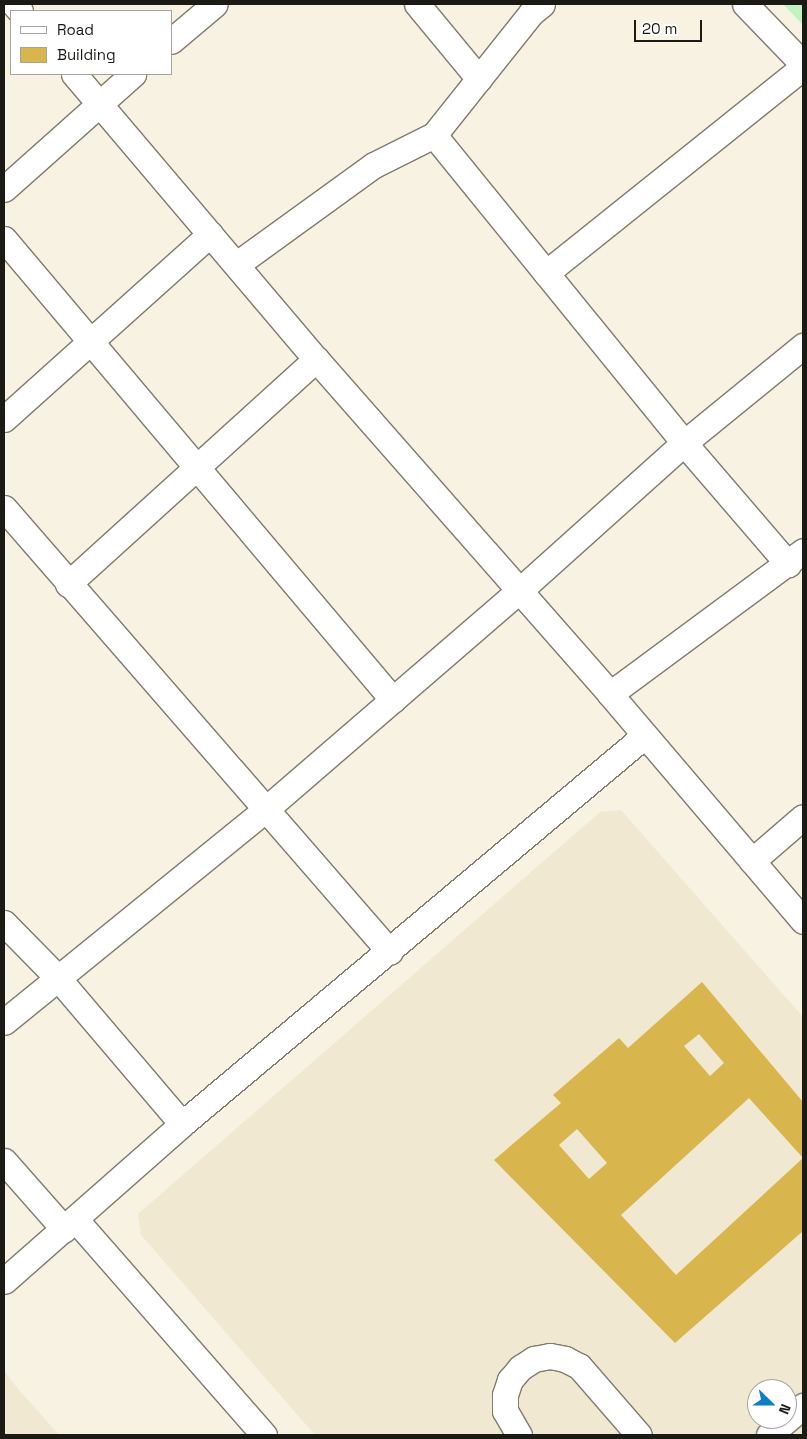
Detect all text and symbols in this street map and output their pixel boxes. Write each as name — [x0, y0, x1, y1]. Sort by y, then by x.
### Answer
legend — [10, 10, 172, 75]
scale bar — [637, 10, 704, 42]
text: 20 m — [642, 19, 677, 38]
text: Road — [57, 20, 94, 39]
text: Building — [57, 45, 116, 64]
north arrow — [747, 1379, 797, 1429]
text: N — [775, 1402, 795, 1417]

